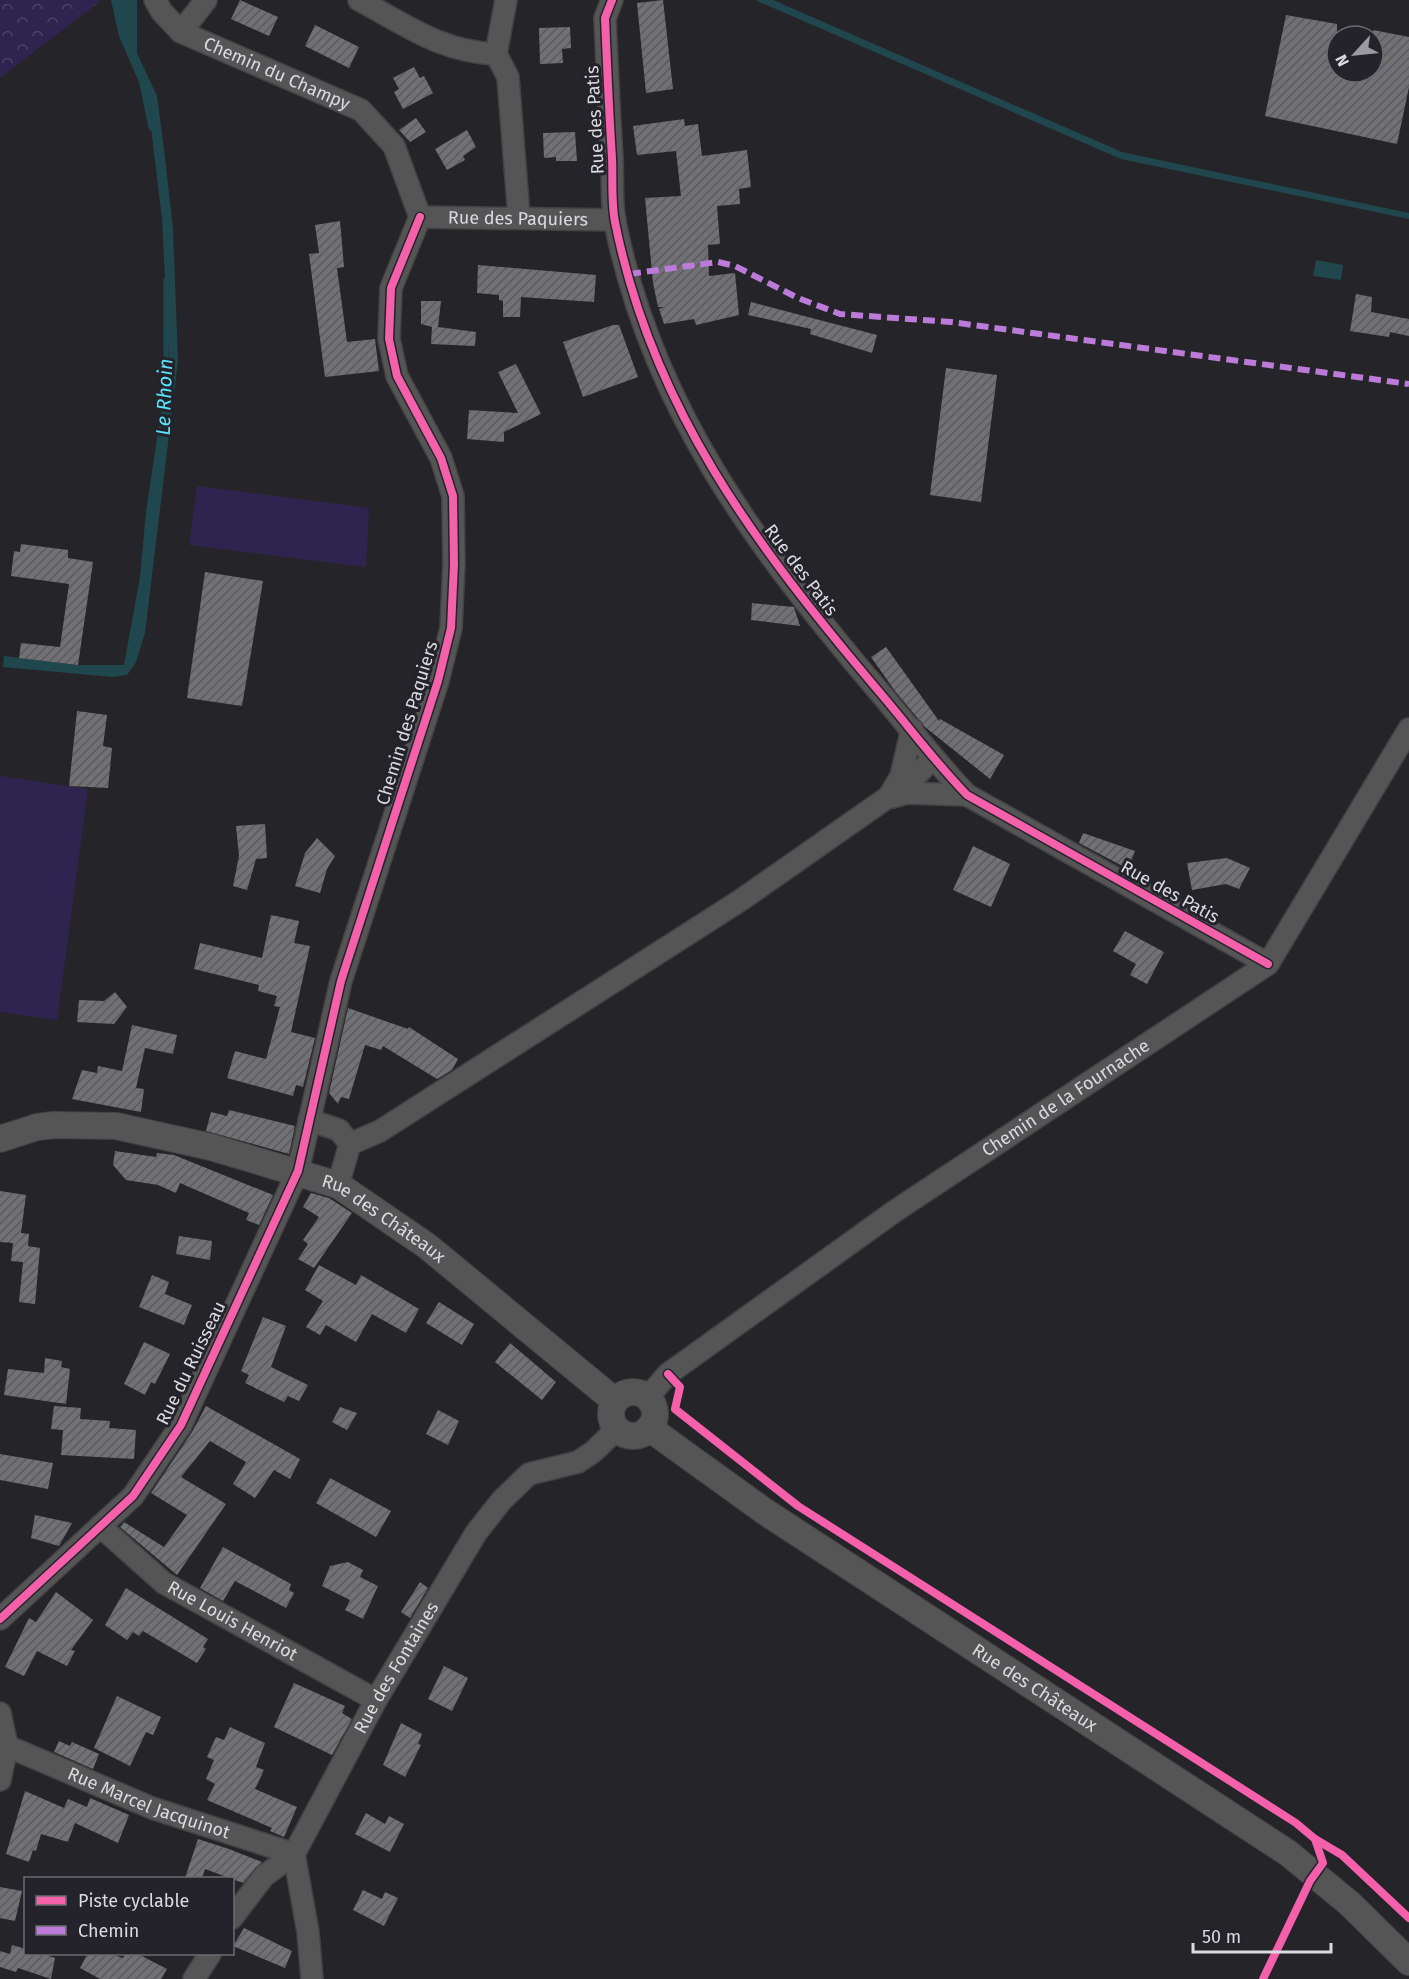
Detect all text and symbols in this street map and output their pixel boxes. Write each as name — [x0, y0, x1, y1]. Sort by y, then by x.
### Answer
north arrow — [1325, 24, 1385, 84]
street label: Chemin du Champy — [200, 32, 354, 115]
text: N — [1331, 52, 1353, 70]
street label: Rue des Patis — [581, 65, 609, 175]
street label: Rue des Paquiers — [448, 206, 588, 231]
water label: Le Rhoin — [151, 358, 177, 436]
street label: Rue des Patis — [759, 520, 843, 620]
street label: Chemin des Paquiers — [372, 638, 442, 808]
street label: Rue des Patis — [1117, 856, 1223, 928]
street label: Chemin de la Fournache — [978, 1035, 1154, 1162]
street label: Rue des Châteaux — [319, 1170, 450, 1268]
street label: Rue du Ruisseau — [152, 1298, 230, 1428]
street label: Rue Louis Henriot — [164, 1576, 302, 1666]
street label: Rue des Fontaines — [349, 1598, 443, 1737]
street label: Rue des Châteaux — [968, 1639, 1102, 1737]
street label: Rue Marcel Jacquinot — [64, 1762, 233, 1844]
legend — [24, 1877, 234, 1955]
text: Piste cyclable — [78, 1890, 189, 1912]
scale bar — [1193, 1916, 1331, 1954]
text: Chemin — [78, 1920, 139, 1942]
text: 50 m — [1202, 1926, 1241, 1948]

